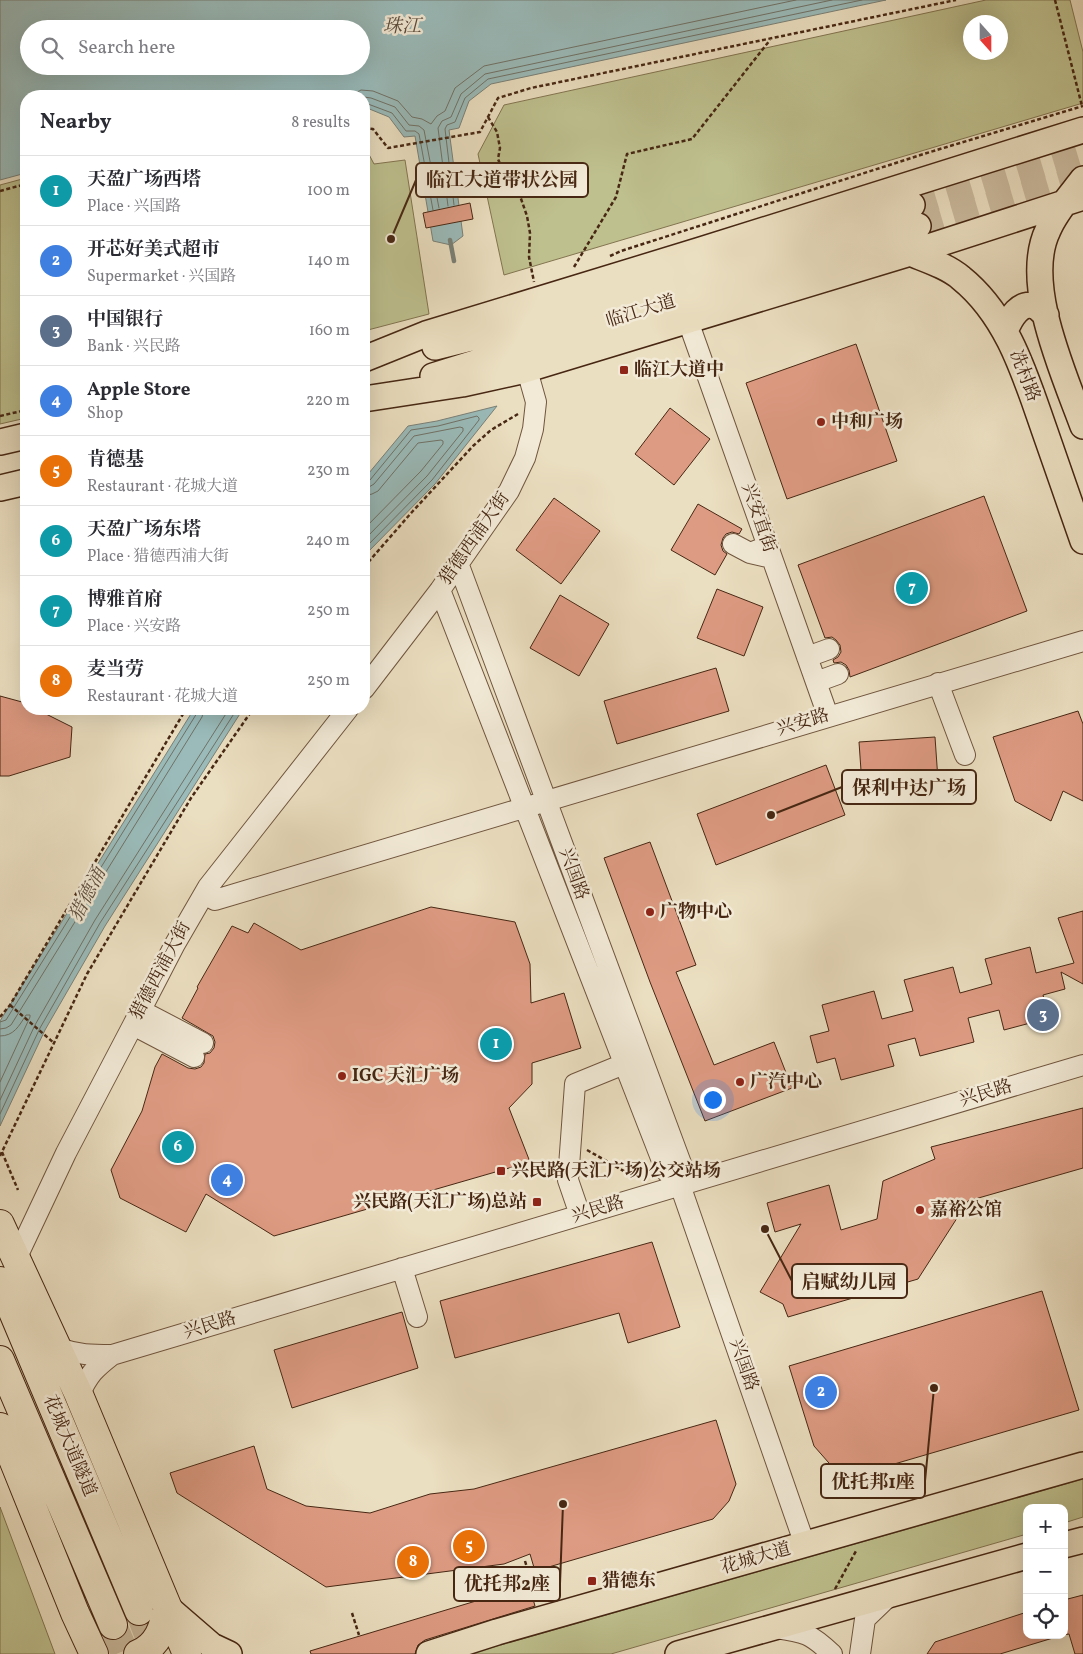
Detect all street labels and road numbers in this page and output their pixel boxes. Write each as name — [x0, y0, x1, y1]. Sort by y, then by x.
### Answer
street label: 临江大道 — [603, 290, 679, 334]
street label: 冼村路 — [1003, 346, 1045, 406]
street label: 兴安直街 — [734, 480, 782, 556]
street label: 猎德西浦大街 — [434, 488, 516, 590]
street label: 兴安路 — [774, 703, 832, 743]
street label: 兴国路 — [552, 844, 594, 904]
street label: 猎德西浦大街 — [125, 917, 197, 1025]
street label: 兴民路 — [957, 1074, 1015, 1114]
street label: 兴民路 — [569, 1190, 627, 1230]
street label: 兴民路 — [181, 1306, 239, 1346]
street label: 兴国路 — [722, 1335, 764, 1395]
street label: 花城大道隧道 — [36, 1391, 102, 1501]
street label: 花城大道 — [718, 1537, 794, 1581]

